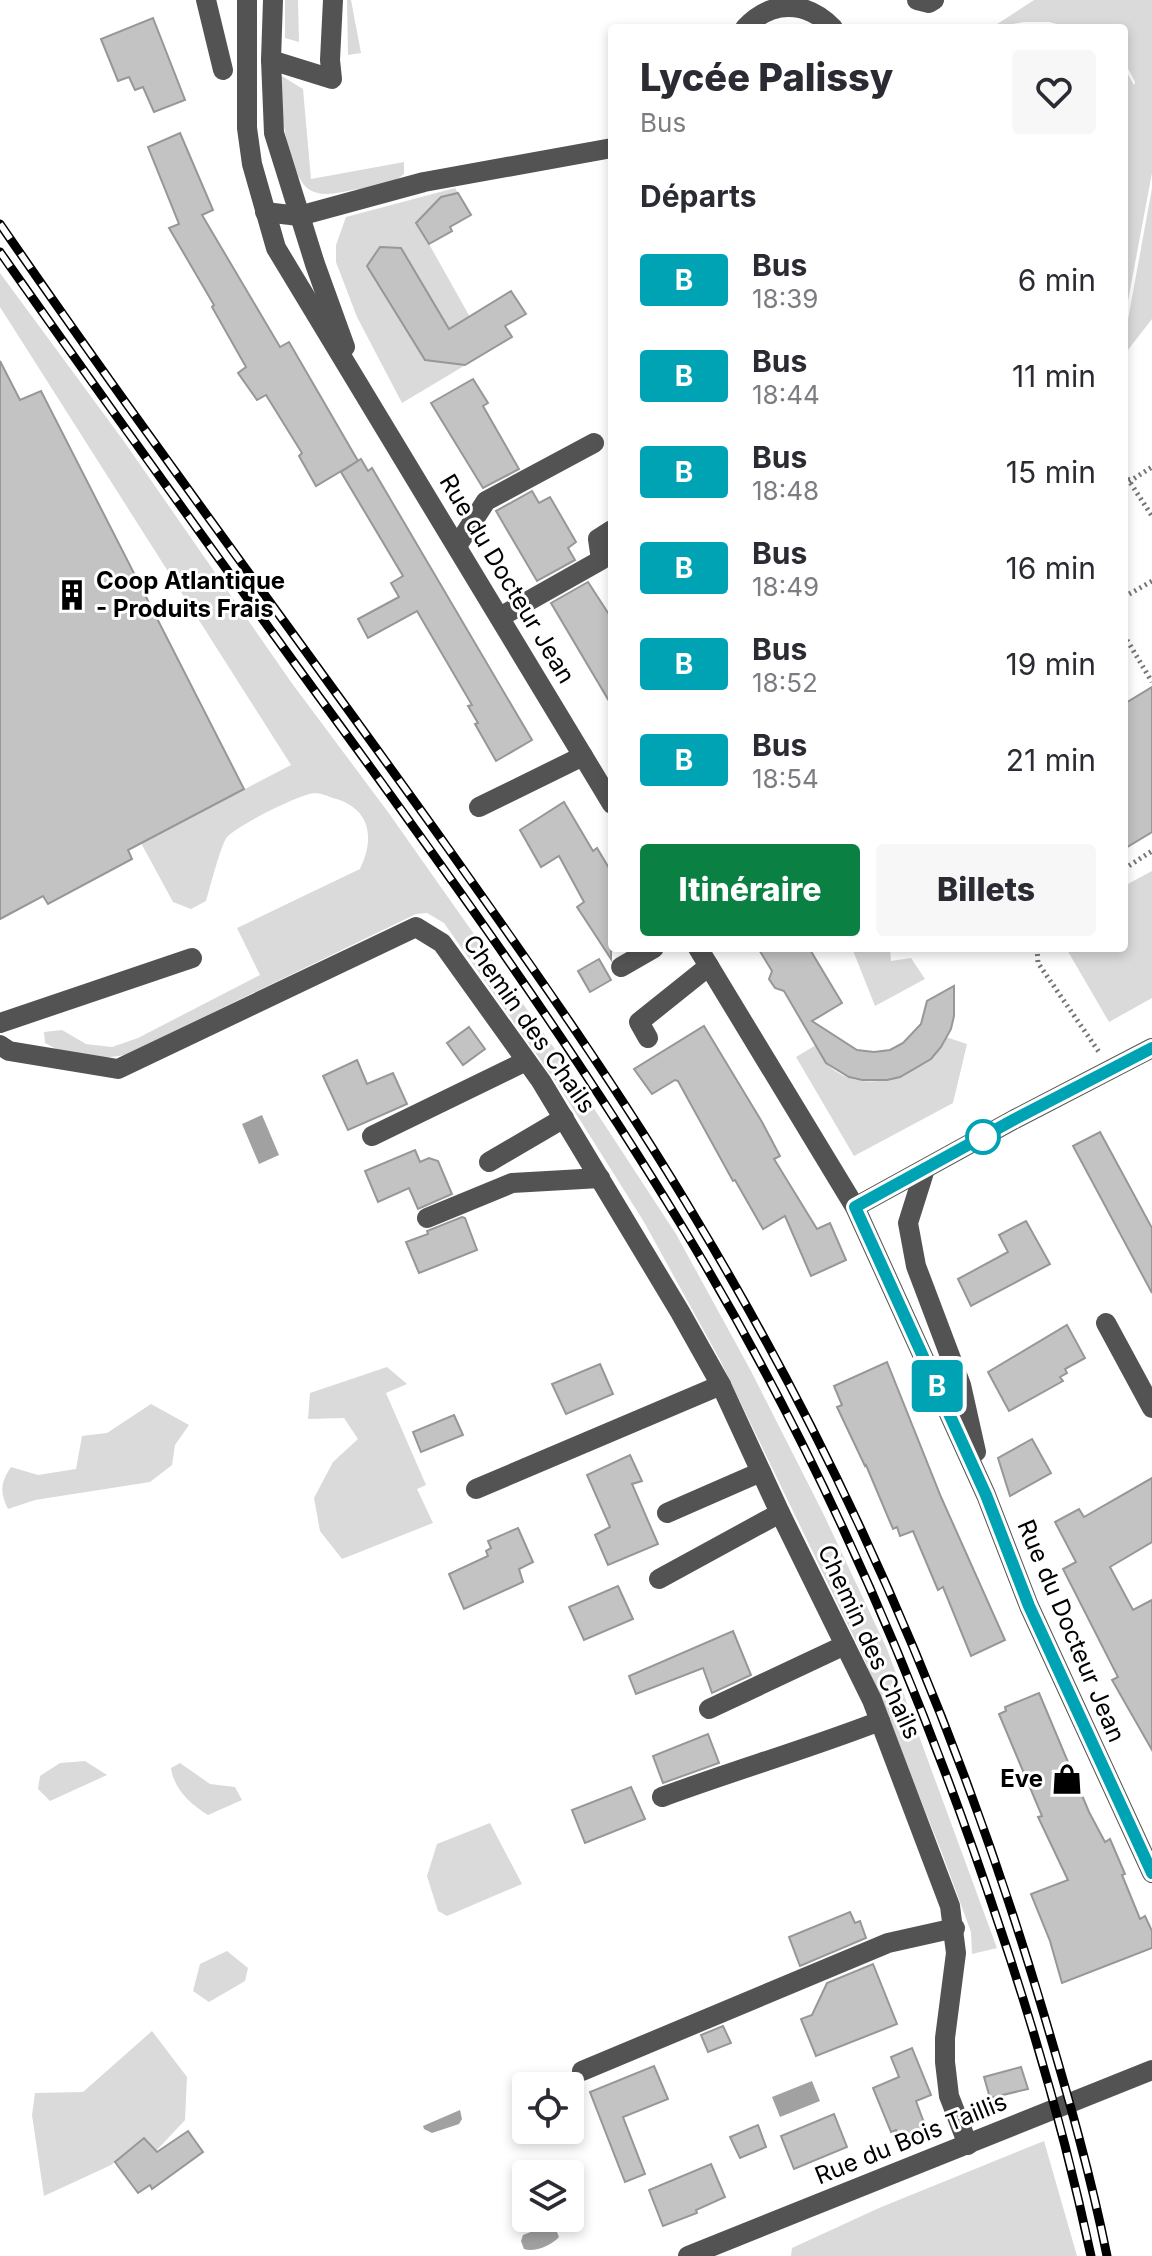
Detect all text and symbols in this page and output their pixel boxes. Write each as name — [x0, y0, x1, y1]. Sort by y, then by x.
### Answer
button: heart — [1012, 50, 1096, 134]
text: Lycée Palissy — [640, 54, 893, 100]
text: Bus — [640, 107, 686, 138]
text: Départs — [640, 178, 757, 214]
text: Bus — [752, 247, 807, 283]
text: 6 min — [1018, 262, 1096, 298]
text: B — [675, 263, 693, 297]
text: 18:39 — [752, 283, 818, 314]
text: Bus — [752, 343, 807, 379]
text: 11 min — [1012, 358, 1096, 394]
text: B — [675, 359, 693, 393]
text: 18:44 — [752, 379, 820, 410]
text: Bus — [752, 439, 807, 475]
text: 15 min — [1006, 454, 1096, 490]
text: B — [675, 455, 693, 489]
street label: Rue du Docteur Jean — [434, 469, 581, 688]
text: 18:48 — [752, 475, 819, 506]
text: Bus — [752, 535, 807, 571]
text: 16 min — [1005, 550, 1096, 586]
text: B — [675, 551, 693, 585]
place label: Coop Atlantique - Produits Frais — [96, 566, 285, 623]
text: 18:49 — [752, 571, 819, 602]
building icon: Coop Atlantique - Produits Frais — [55, 578, 89, 612]
text: Bus — [752, 631, 807, 667]
text: 19 min — [1005, 646, 1096, 682]
text: B — [675, 647, 693, 681]
text: 18:52 — [752, 667, 818, 698]
text: Bus — [752, 727, 807, 763]
text: 21 min — [1006, 742, 1096, 778]
text: B — [675, 743, 693, 777]
text: 18:54 — [752, 763, 819, 794]
button: Itinéraire — [640, 844, 860, 936]
button: Billets — [876, 844, 1096, 936]
street label: Chemin des Chails — [457, 929, 602, 1118]
unlabelled marker — [966, 1120, 1000, 1154]
line badge: B — [911, 1360, 963, 1412]
text: B — [928, 1369, 946, 1403]
street label: Rue du Docteur Jean — [1011, 1515, 1131, 1746]
street label: Chemin des Chails — [812, 1540, 927, 1744]
shop icon: Eve — [1050, 1762, 1084, 1796]
place label: Eve — [1000, 1764, 1043, 1793]
map controls — [512, 2072, 584, 2232]
button: locate — [512, 2072, 584, 2144]
street label: Rue du Bois Taillis — [811, 2087, 1011, 2190]
button: layers — [512, 2160, 584, 2232]

